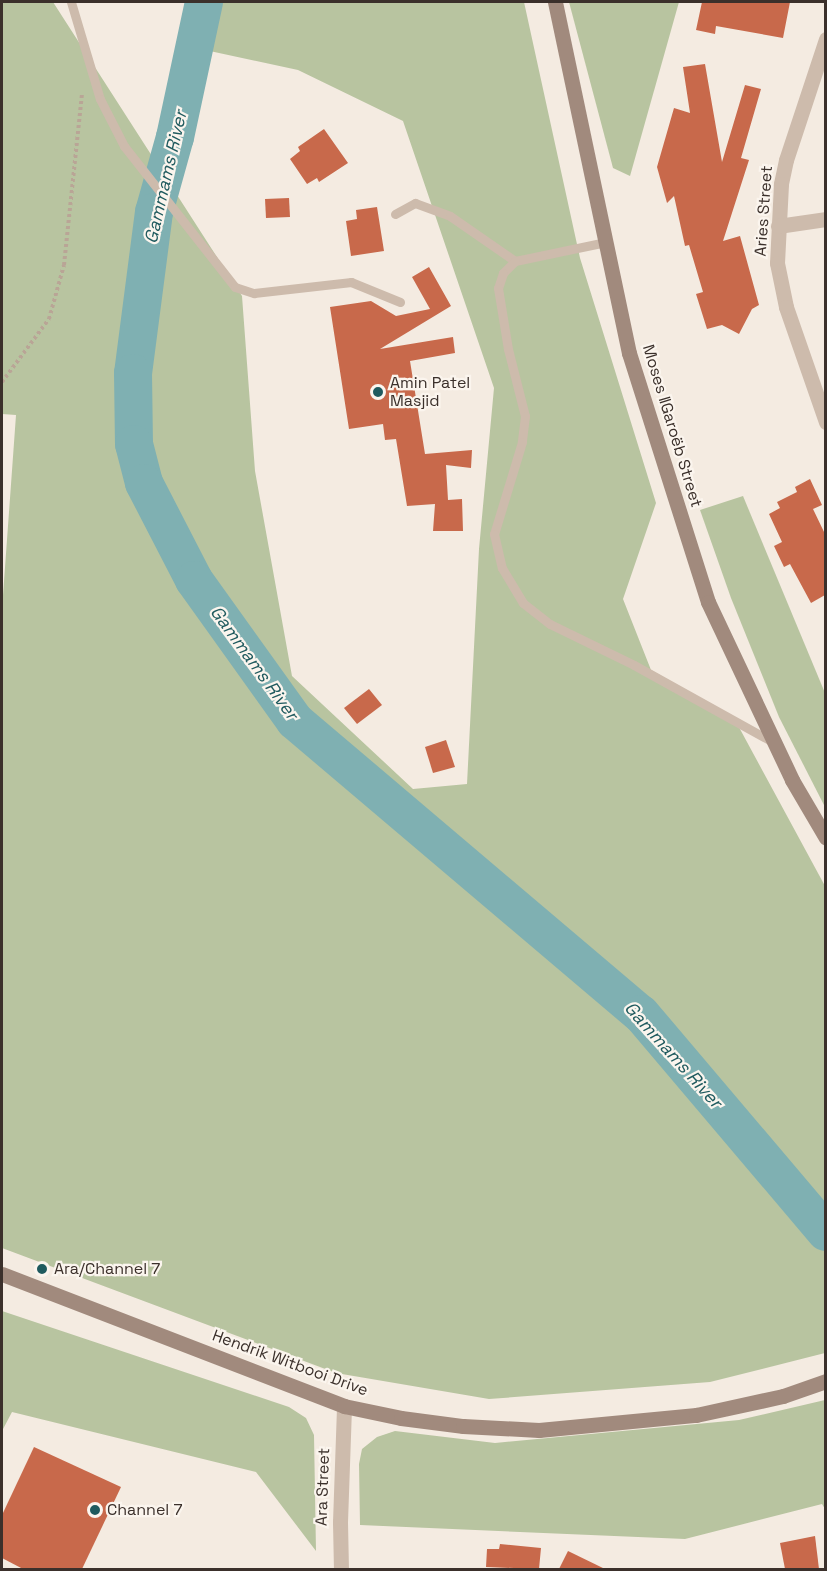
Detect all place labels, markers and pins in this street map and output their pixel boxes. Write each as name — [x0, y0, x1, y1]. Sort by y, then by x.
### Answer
place label: Amin Patel Masjid — [390, 373, 470, 411]
marker: Amin Patel Masjid — [371, 385, 385, 399]
place label: Ara/Channel 7 — [54, 1259, 160, 1279]
marker: Ara/Channel 7 — [35, 1262, 49, 1276]
place label: Channel 7 — [107, 1500, 182, 1520]
marker: Channel 7 — [88, 1503, 102, 1517]

